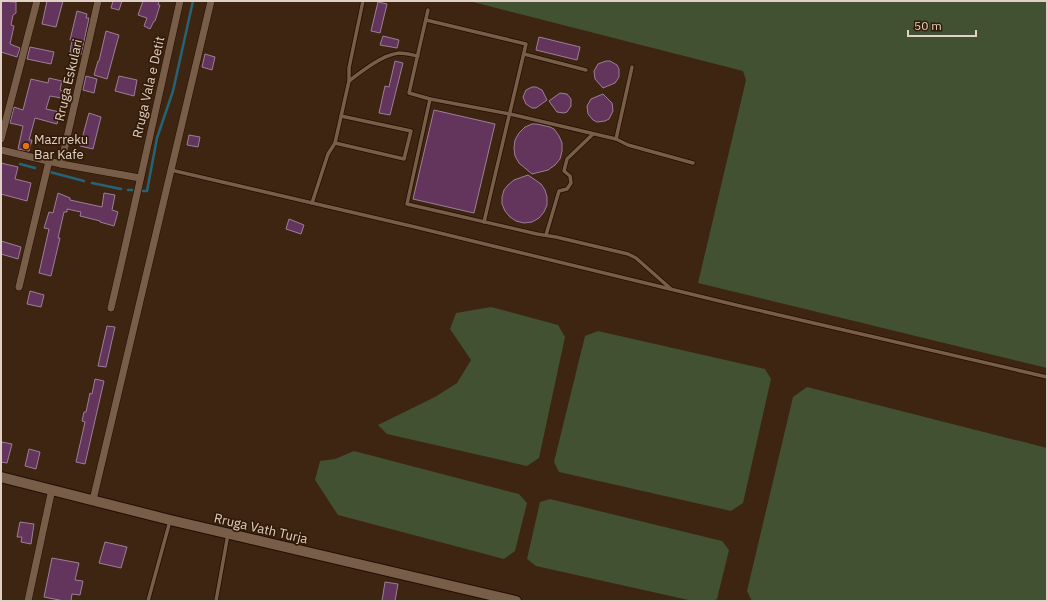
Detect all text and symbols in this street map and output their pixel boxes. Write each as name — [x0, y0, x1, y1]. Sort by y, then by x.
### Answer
scale bar — [908, 12, 976, 38]
text: 50 m — [914, 18, 942, 33]
street label: Rruga Vala e Detit — [129, 35, 168, 140]
street label: Rruga Eskulari — [51, 37, 86, 123]
place label: Mazrreku Bar Kafe — [34, 131, 88, 163]
marker: Mazrreku Bar Kafe — [21, 141, 31, 151]
street label: Rruga Vath Turja — [212, 509, 310, 548]

